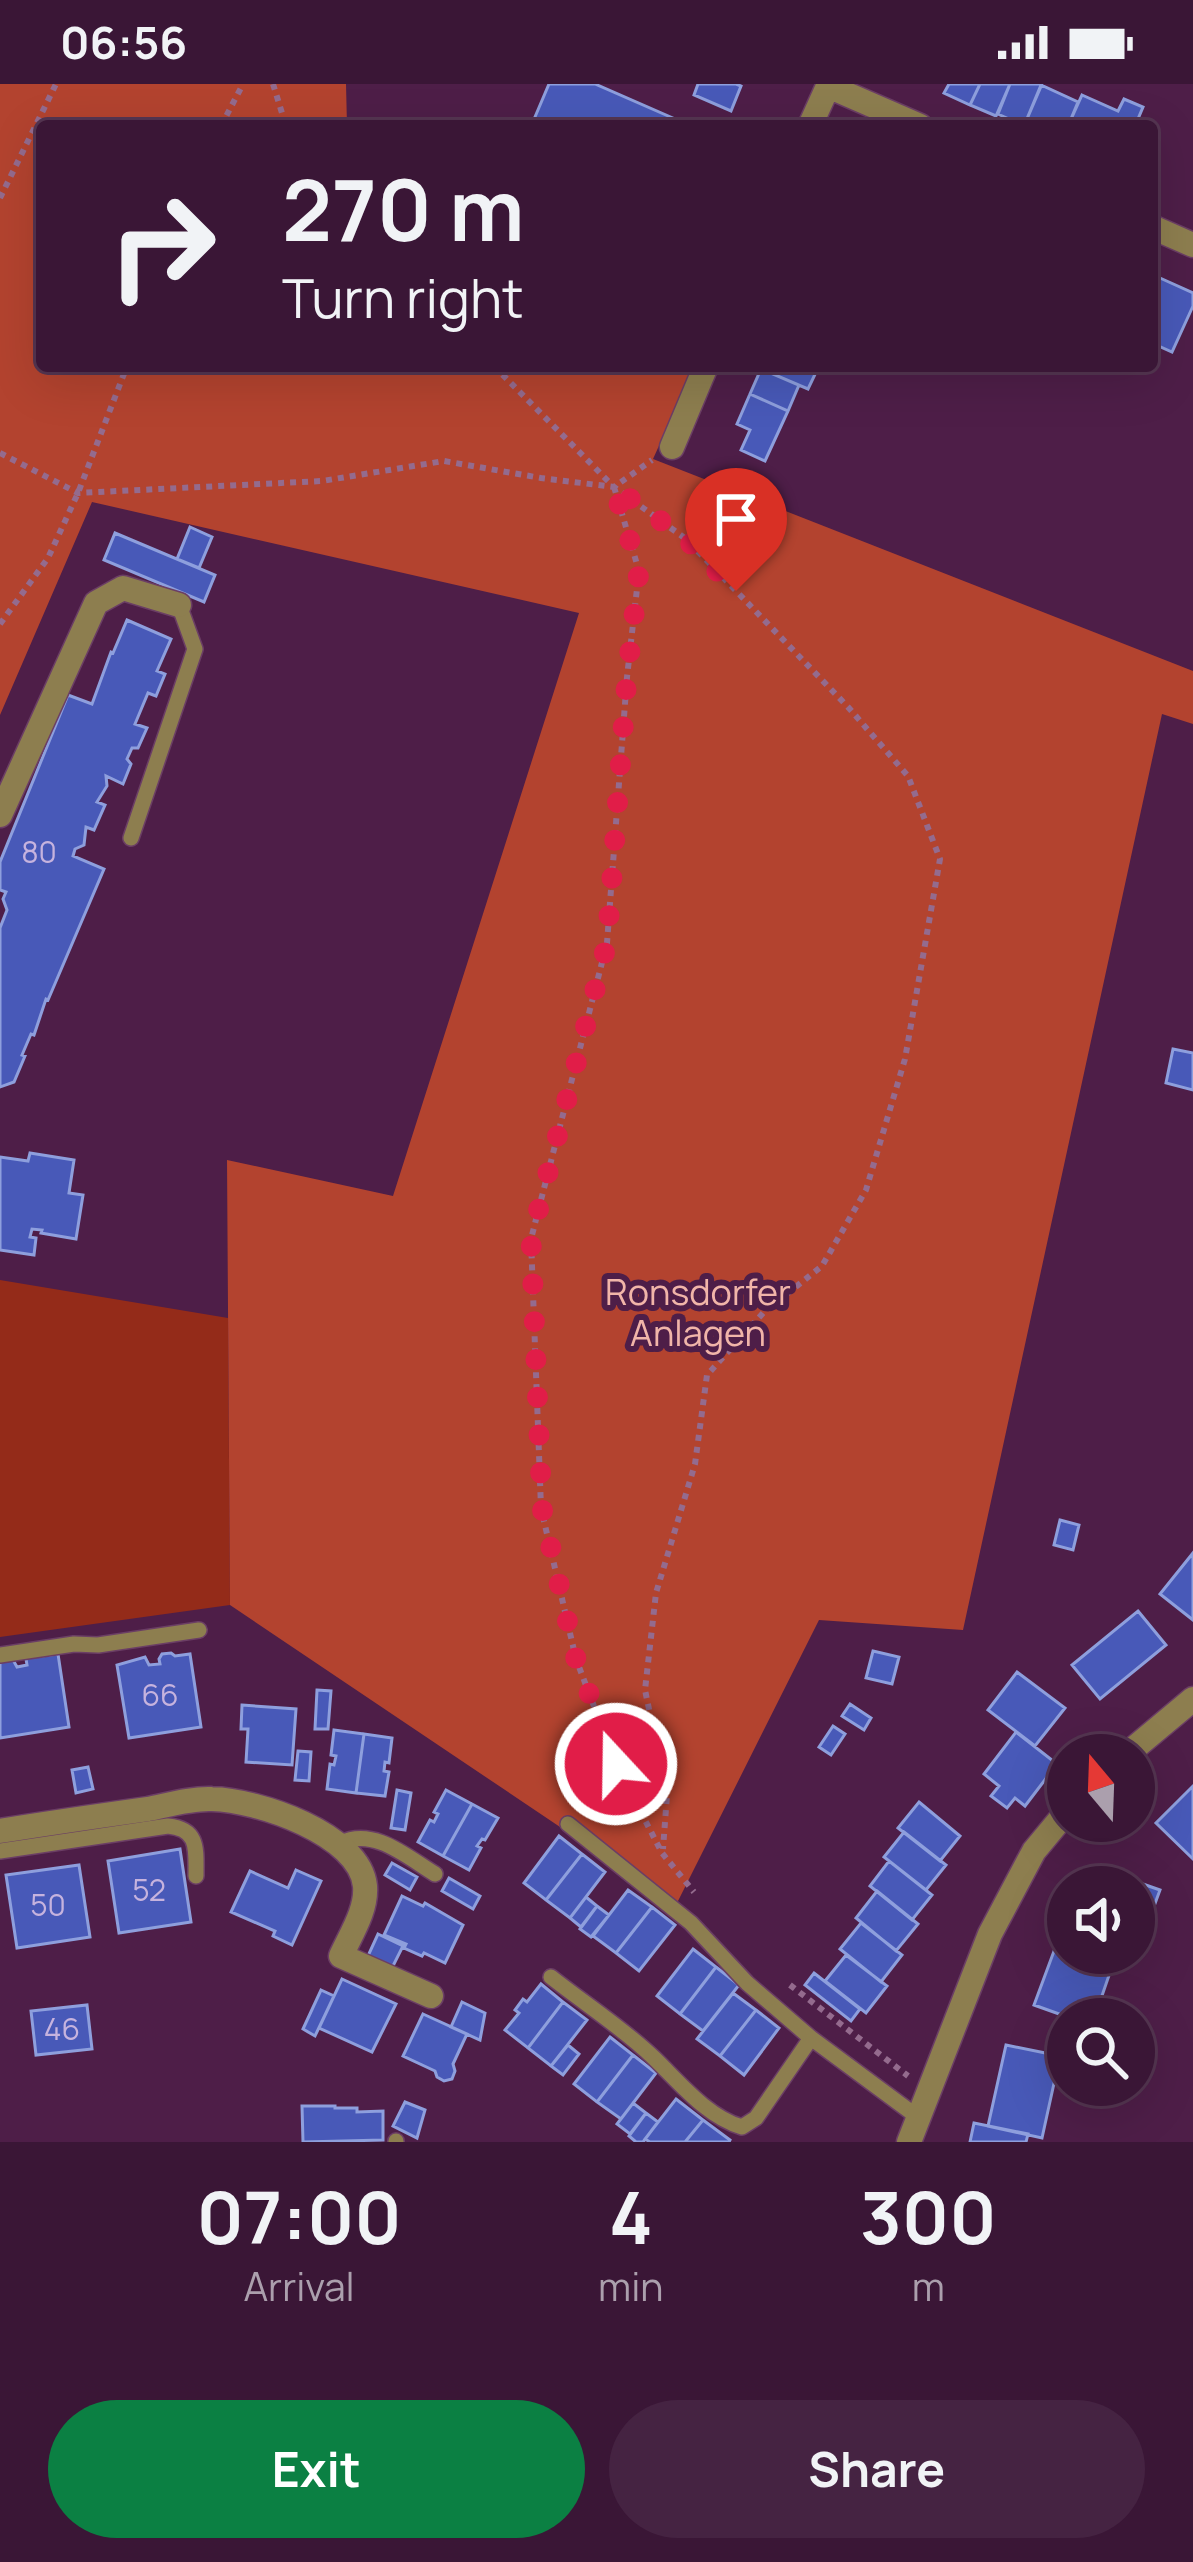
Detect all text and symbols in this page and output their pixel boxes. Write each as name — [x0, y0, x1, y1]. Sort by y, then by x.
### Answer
text: 06:56 — [60, 11, 187, 73]
text: 270 m — [282, 151, 524, 266]
icon: right — [84, 168, 240, 324]
text: Turn right — [282, 260, 524, 334]
pin — [685, 468, 787, 591]
icon: arrive — [703, 486, 769, 552]
house number: 80 — [21, 831, 57, 872]
park label: Ronsdorfer Anlagen — [605, 1267, 791, 1357]
house number: 66 — [141, 1674, 179, 1715]
position arrow — [553, 1701, 679, 1827]
north arrow — [1047, 1734, 1155, 1842]
map controls — [1047, 1734, 1155, 2106]
button: sound — [1047, 1866, 1155, 1974]
house number: 52 — [132, 1869, 166, 1910]
house number: 50 — [30, 1884, 66, 1925]
button: search — [1047, 1998, 1155, 2106]
house number: 46 — [44, 2008, 80, 2049]
text: 07:00 — [196, 2167, 402, 2266]
text: 4 — [609, 2167, 653, 2266]
text: 300 — [860, 2167, 997, 2266]
text: Arrival — [243, 2259, 355, 2313]
text: min — [598, 2259, 663, 2313]
text: m — [912, 2259, 945, 2313]
button: Exit — [48, 2400, 585, 2538]
button: Share — [609, 2400, 1145, 2538]

